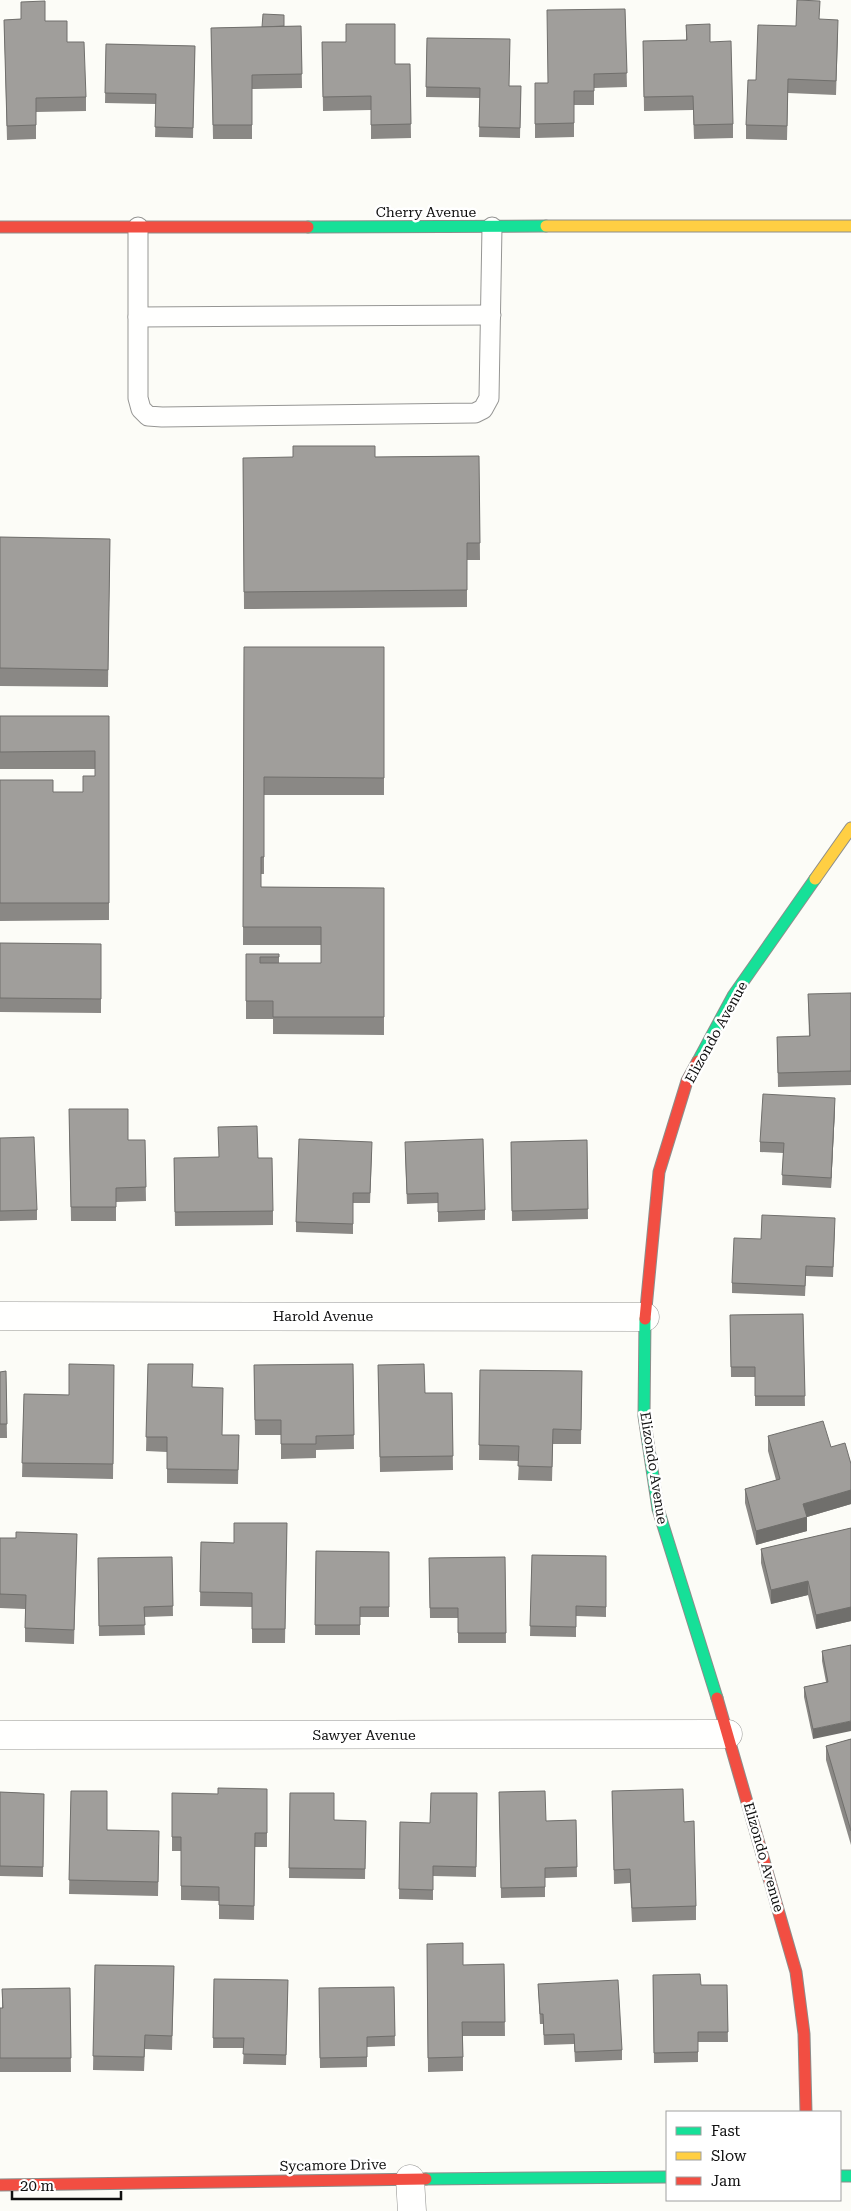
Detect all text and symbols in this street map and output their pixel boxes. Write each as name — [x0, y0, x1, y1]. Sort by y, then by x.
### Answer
street label: Cherry Avenue — [376, 204, 477, 220]
street label: Elizondo Avenue — [682, 978, 751, 1085]
street label: Harold Avenue — [273, 1308, 373, 1324]
street label: Elizondo Avenue — [637, 1411, 671, 1525]
street label: Sawyer Avenue — [312, 1727, 416, 1743]
street label: Elizondo Avenue — [741, 1800, 787, 1914]
legend — [666, 2111, 841, 2201]
text: Fast — [711, 2122, 741, 2140]
text: Slow — [711, 2147, 747, 2165]
street label: Sycamore Drive — [279, 2156, 387, 2174]
scale bar — [12, 2168, 121, 2200]
text: Jam — [711, 2172, 741, 2190]
text: 20 m — [20, 2177, 55, 2195]

